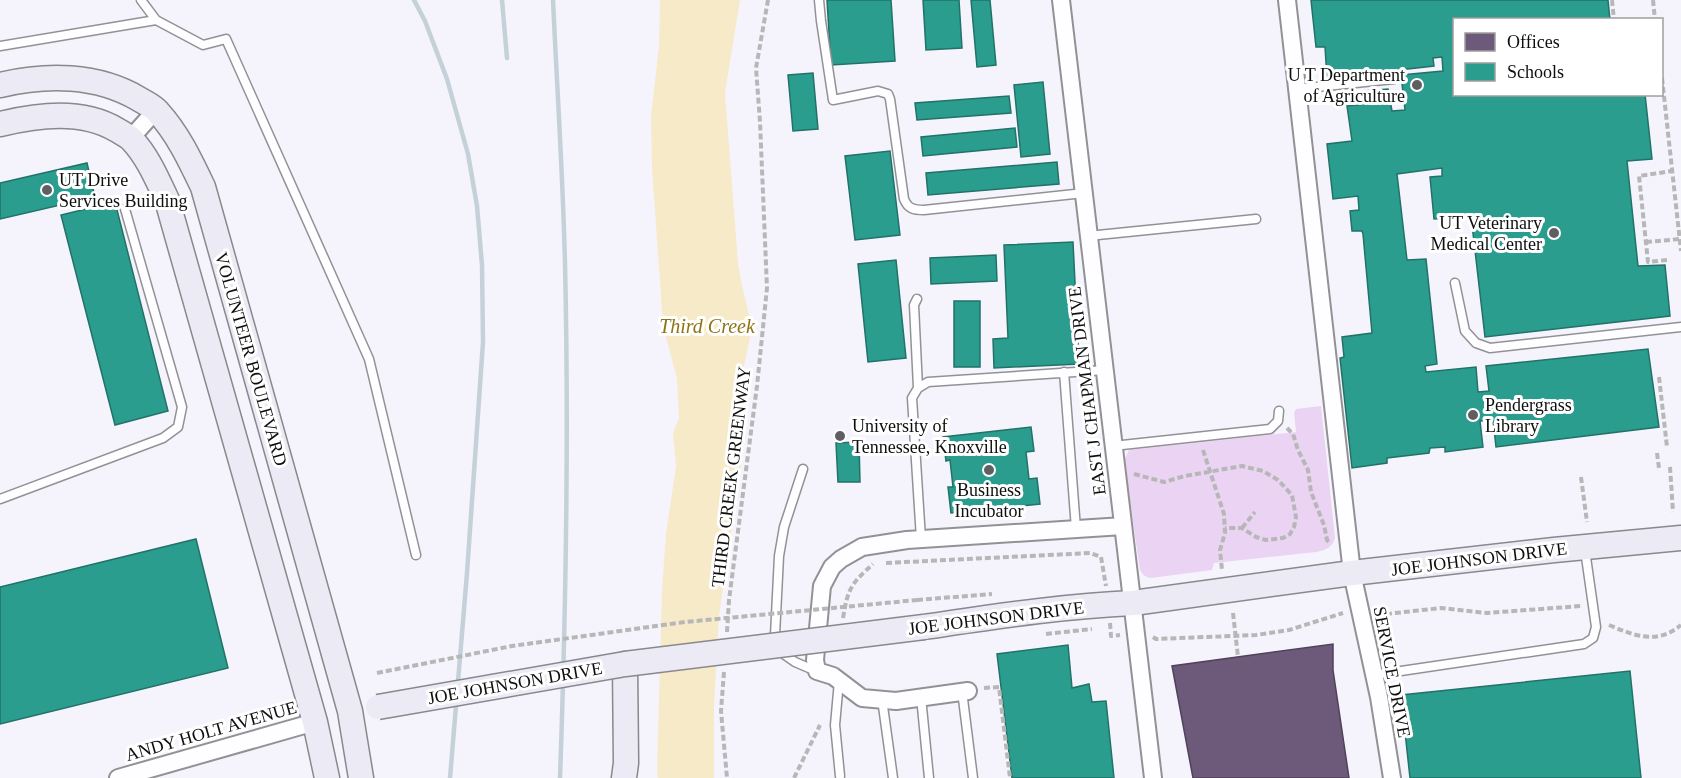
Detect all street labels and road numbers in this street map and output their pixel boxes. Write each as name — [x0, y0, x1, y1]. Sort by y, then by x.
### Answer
street label: VOLUNTEER BOULEVARD — [211, 250, 291, 468]
street label: EAST J CHAPMAN DRIVE — [1064, 285, 1110, 497]
street label: THIRD CREEK GREENWAY — [708, 365, 754, 589]
street label: JOE JOHNSON DRIVE — [1390, 538, 1568, 580]
street label: JOE JOHNSON DRIVE — [907, 597, 1085, 639]
street label: SERVICE DRIVE — [1369, 605, 1415, 739]
street label: JOE JOHNSON DRIVE — [426, 658, 604, 708]
street label: ANDY HOLT AVENUE — [123, 697, 299, 765]

